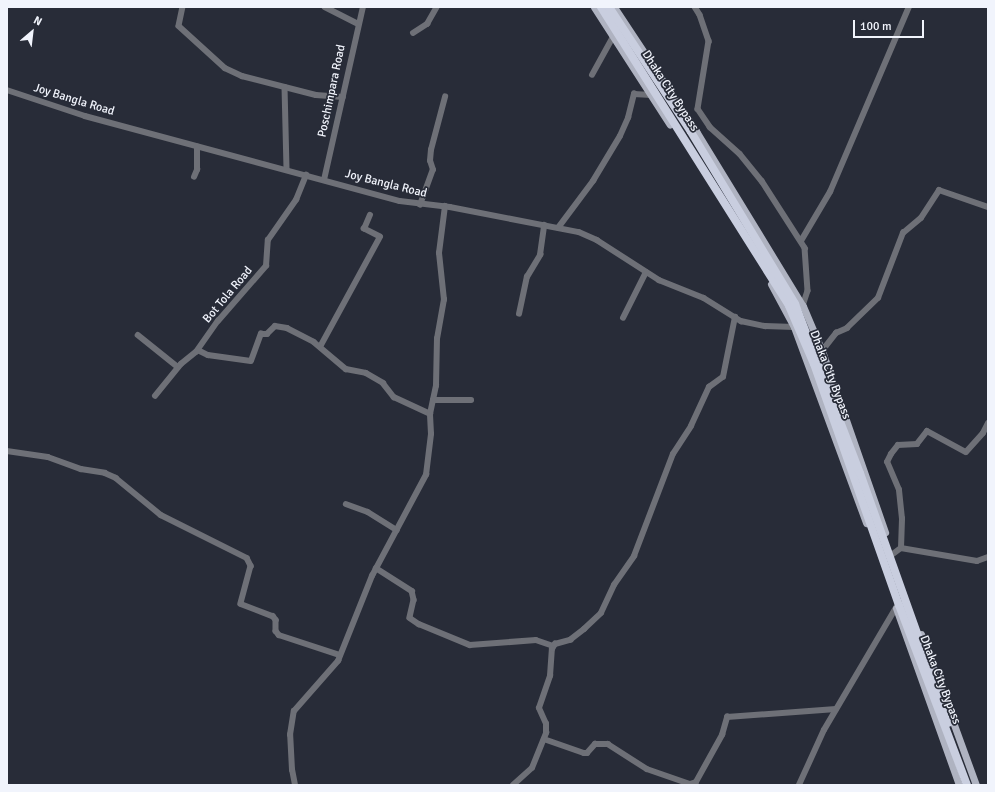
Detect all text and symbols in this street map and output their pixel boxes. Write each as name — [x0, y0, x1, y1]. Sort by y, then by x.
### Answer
north arrow — [12, 12, 52, 52]
scale bar — [855, 12, 926, 38]
text: N — [31, 13, 44, 28]
text: 100 m — [860, 19, 892, 34]
street label: Poschimpara Road — [315, 43, 349, 139]
street label: Dhaka City Bypass — [638, 48, 702, 134]
street label: Joy Bangla Road — [32, 81, 116, 119]
street label: Joy Bangla Road — [344, 167, 428, 201]
street label: Bot Tola Road — [200, 264, 256, 326]
street label: Dhaka City Bypass — [806, 329, 854, 421]
street label: Dhaka City Bypass — [916, 634, 964, 726]

